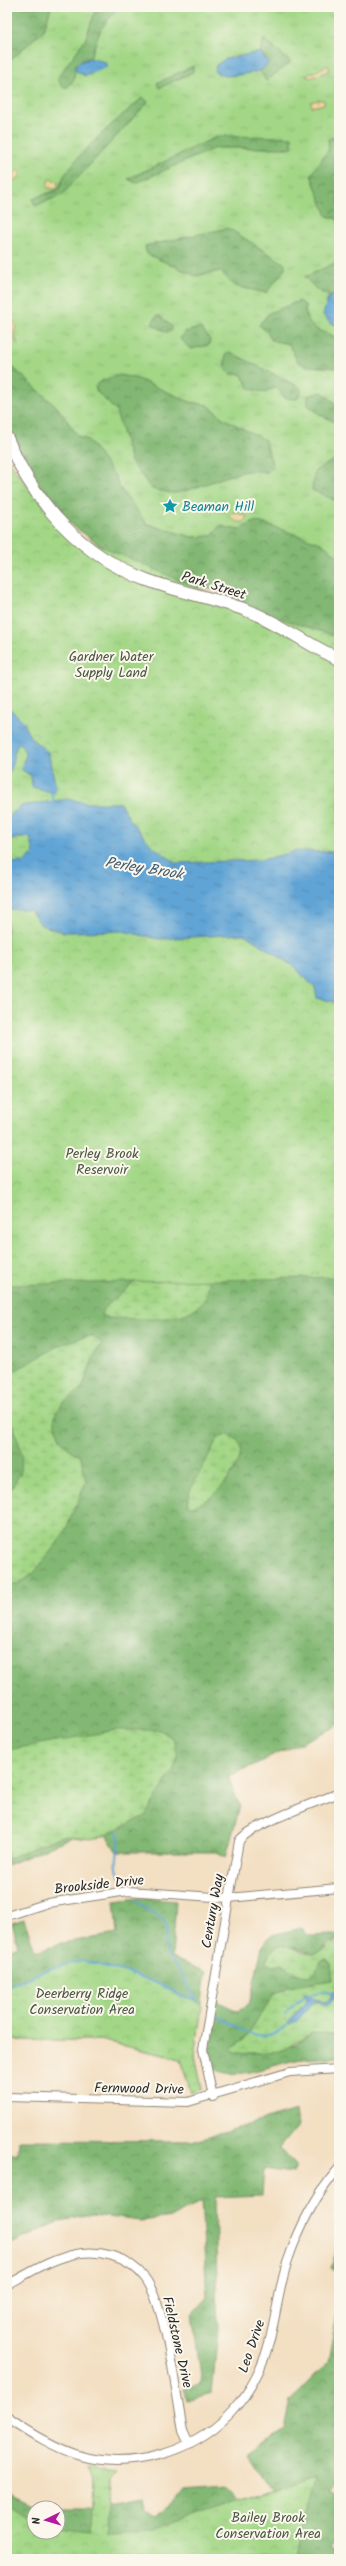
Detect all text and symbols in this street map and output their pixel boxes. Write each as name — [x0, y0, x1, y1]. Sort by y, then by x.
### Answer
place label: Beaman Hill — [182, 496, 255, 518]
place icon: Beaman Hill — [161, 497, 179, 515]
street label: Park Street — [179, 566, 249, 606]
park label: Gardner Water Supply Land — [69, 646, 155, 684]
water label: Perley Brook — [103, 851, 186, 887]
park label: Perley Brook Reservoir — [65, 1143, 139, 1181]
street label: Brookside Drive — [53, 1869, 146, 1901]
street label: Century Way — [196, 1872, 230, 1950]
park label: Deerberry Ridge Conservation Area — [29, 1983, 135, 2021]
street label: Fernwood Drive — [94, 2077, 185, 2101]
street label: Fieldstone Drive — [156, 2294, 198, 2391]
street label: Leo Drive — [233, 2316, 272, 2376]
north arrow — [26, 2500, 66, 2540]
park label: Bailey Brook Conservation Area — [215, 2507, 321, 2545]
text: N — [28, 2516, 46, 2525]

